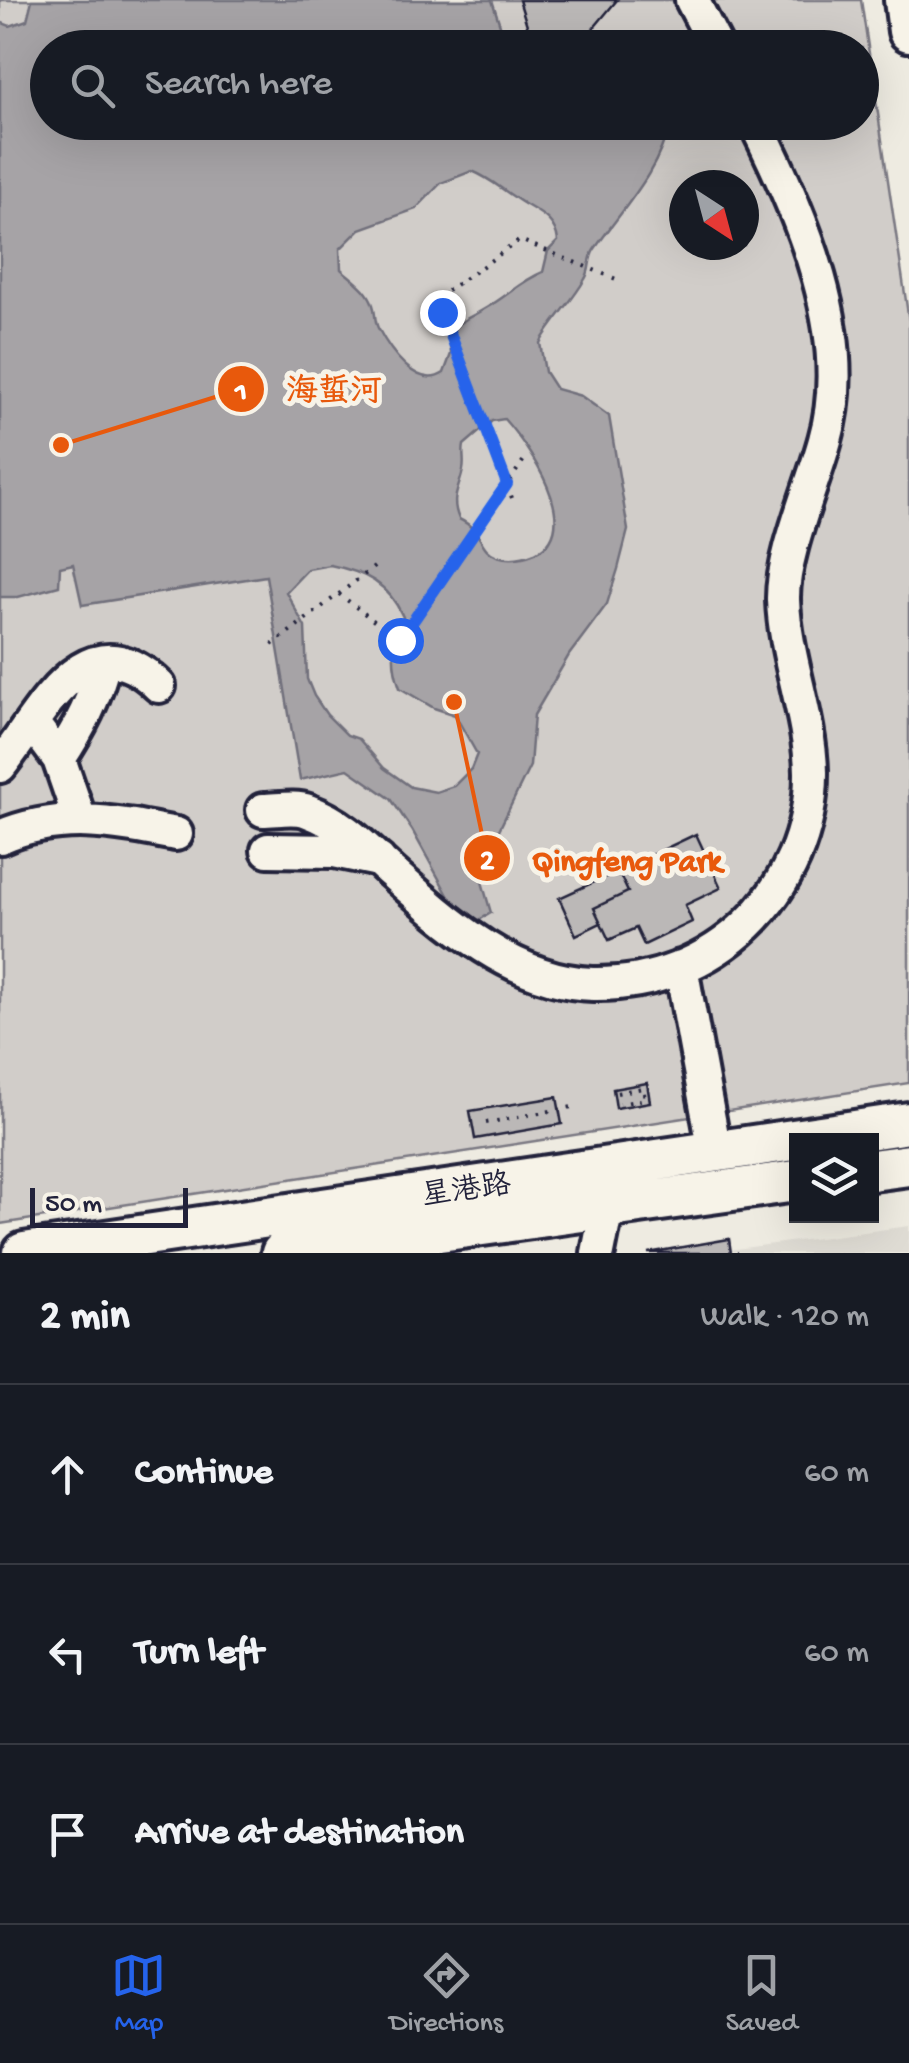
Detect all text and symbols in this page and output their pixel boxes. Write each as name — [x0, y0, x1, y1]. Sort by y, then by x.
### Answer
search box — [30, 30, 879, 140]
icon: search — [65, 58, 120, 113]
text: Search here — [145, 63, 332, 107]
north arrow — [669, 170, 759, 260]
route end — [420, 290, 466, 336]
callout: 海蜇河 — [216, 358, 402, 420]
text: 海蜇河 — [286, 373, 382, 413]
text: 1 — [234, 377, 247, 412]
route start — [378, 618, 424, 664]
callout: Qingfeng Park — [462, 827, 742, 889]
text: Qingfeng Park — [532, 845, 726, 883]
text: 2 — [480, 846, 495, 881]
map controls — [789, 1133, 879, 1223]
button: layers — [789, 1133, 879, 1223]
street label: 星港路 — [419, 1167, 514, 1216]
scale bar — [30, 1183, 188, 1228]
text: 50 m — [45, 1189, 102, 1222]
text: 2 min — [40, 1294, 129, 1343]
text: Walk · 120 m — [700, 1299, 869, 1337]
icon: ahead — [40, 1447, 95, 1502]
text: Continue — [135, 1452, 273, 1496]
text: 60 m — [804, 1455, 869, 1493]
icon: left — [40, 1627, 95, 1682]
text: Turn left — [135, 1632, 263, 1676]
text: 60 m — [804, 1635, 869, 1673]
icon: arrive — [40, 1807, 95, 1862]
text: Arrive at destination — [135, 1812, 464, 1856]
tab: Map — [111, 1948, 166, 2041]
tab: Directions — [389, 1948, 503, 2041]
tab: Saved — [726, 1948, 798, 2041]

